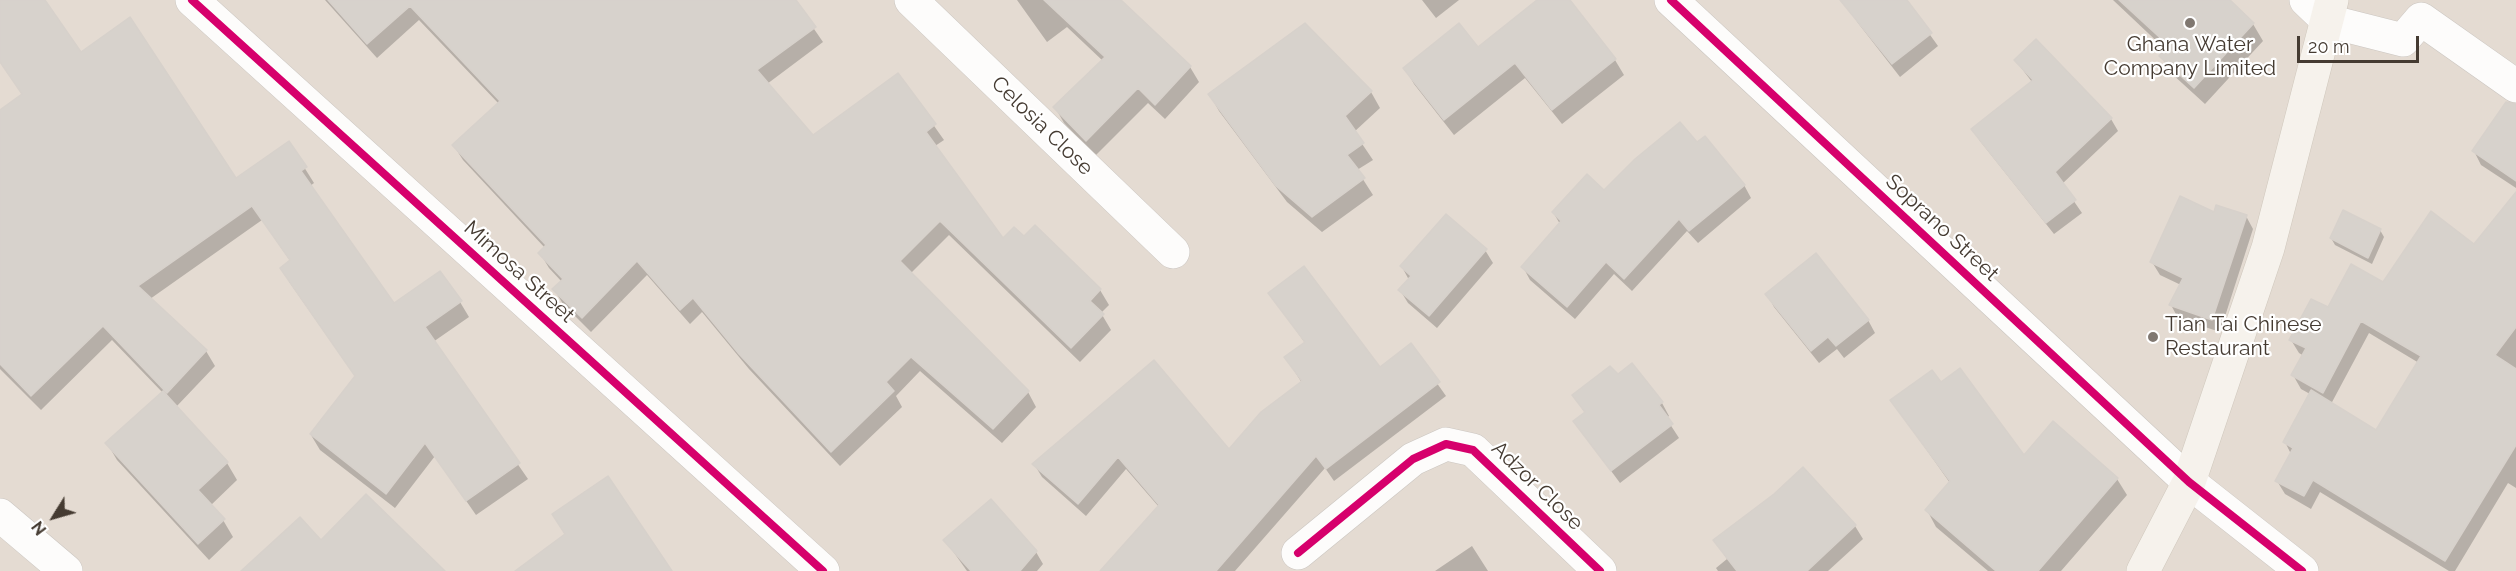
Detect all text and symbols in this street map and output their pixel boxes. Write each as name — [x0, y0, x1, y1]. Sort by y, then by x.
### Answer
marker: Ghana Water Company Limited — [2183, 16, 2197, 30]
scale bar — [2300, 24, 2422, 62]
place label: Ghana Water Company Limited — [2104, 32, 2276, 82]
text: 20 m — [2308, 36, 2350, 57]
street label: Celosia Close — [986, 71, 1098, 181]
street label: Soprano Street — [1880, 169, 2004, 287]
street label: Mimosa Street — [459, 216, 579, 328]
place label: Tian Tai Chinese Restaurant — [2165, 312, 2322, 362]
marker: Tian Tai Chinese Restaurant — [2146, 330, 2160, 344]
street label: Adzor Close — [1486, 436, 1588, 536]
north arrow — [24, 487, 84, 547]
text: N — [28, 518, 50, 539]

